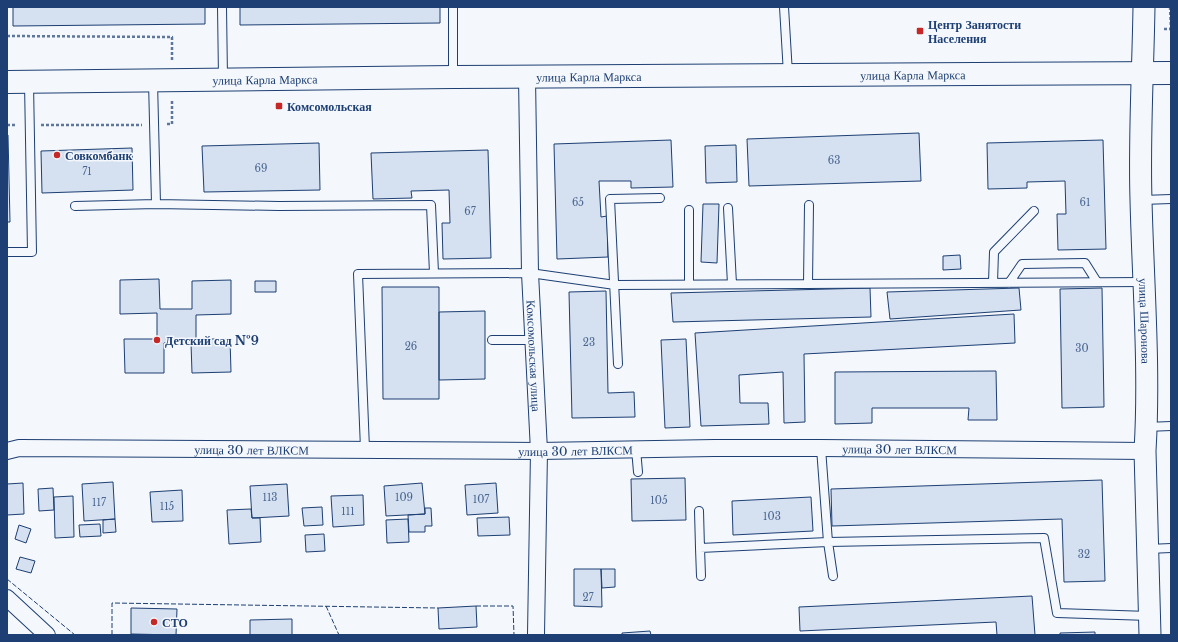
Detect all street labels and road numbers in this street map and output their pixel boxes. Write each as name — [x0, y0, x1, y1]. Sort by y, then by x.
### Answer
street label: улица Карла Маркса — [860, 67, 966, 82]
street label: улица Карла Маркса — [536, 68, 642, 84]
street label: улица Карла Маркса — [212, 71, 318, 87]
street label: улица Шаронова — [1136, 278, 1154, 365]
street label: Комсомольская улица — [524, 300, 545, 413]
street label: улица 30 лет ВЛКСМ — [842, 441, 957, 457]
street label: улица 30 лет ВЛКСМ — [194, 442, 309, 457]
street label: улица 30 лет ВЛКСМ — [518, 442, 633, 459]

